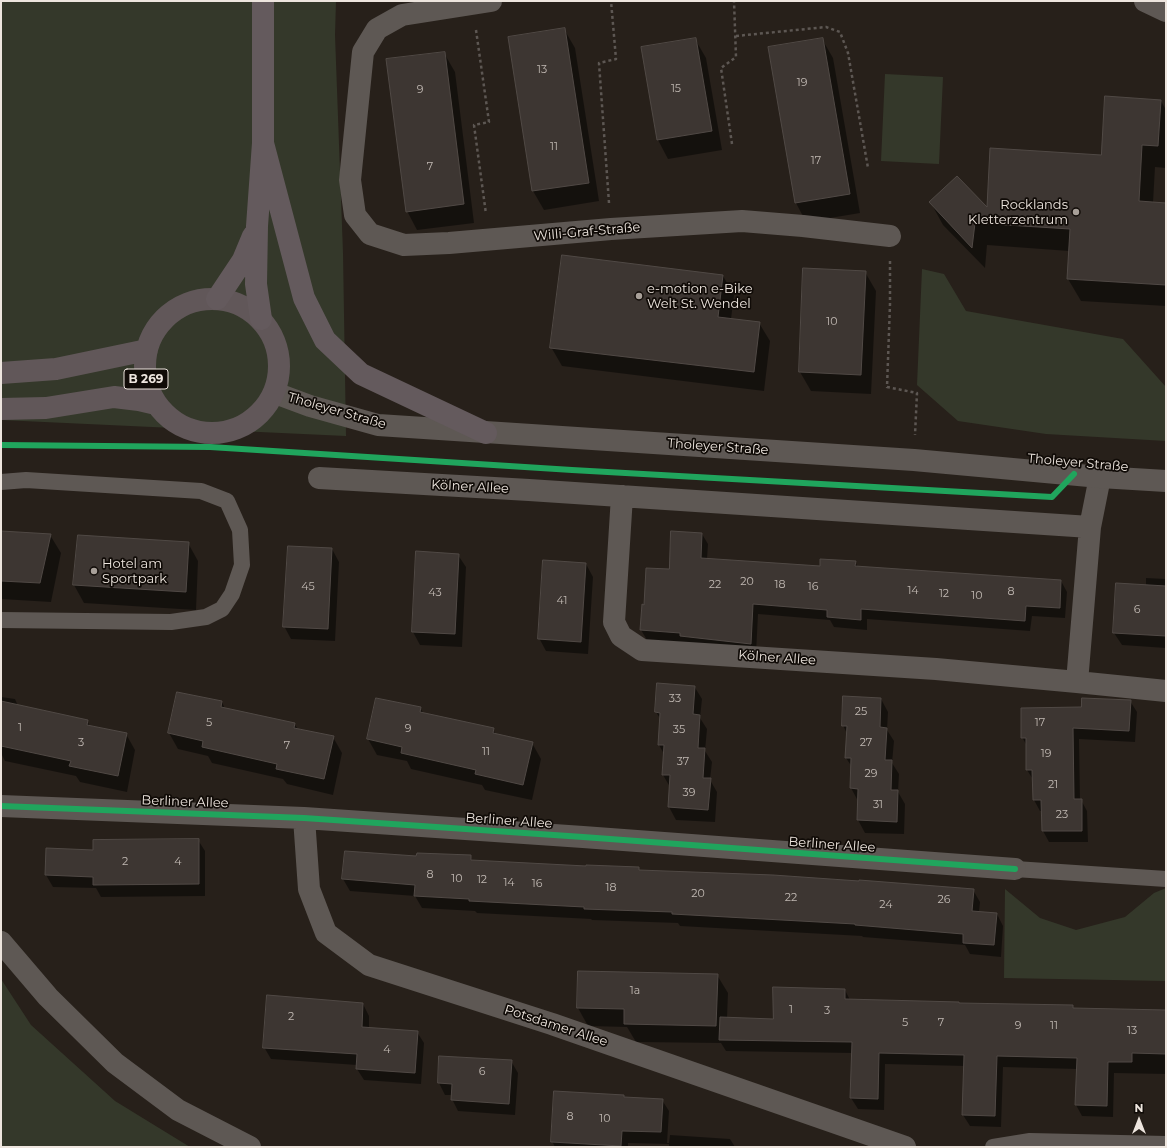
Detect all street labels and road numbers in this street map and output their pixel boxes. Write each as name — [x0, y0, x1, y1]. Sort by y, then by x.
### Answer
street label: Willi-Graf-Straße — [533, 220, 641, 244]
road number: B 269 — [124, 369, 168, 389]
street label: Tholeyer Straße — [286, 390, 388, 432]
street label: Tholeyer Straße — [667, 436, 769, 458]
street label: Tholeyer Straße — [1027, 451, 1129, 475]
street label: Kölner Allee — [431, 477, 509, 497]
street label: Kölner Allee — [738, 648, 816, 668]
street label: Berliner Allee — [141, 793, 229, 811]
street label: Berliner Allee — [465, 810, 553, 832]
street label: Berliner Allee — [788, 834, 876, 856]
street label: Potsdamer Allee — [502, 1002, 610, 1050]

